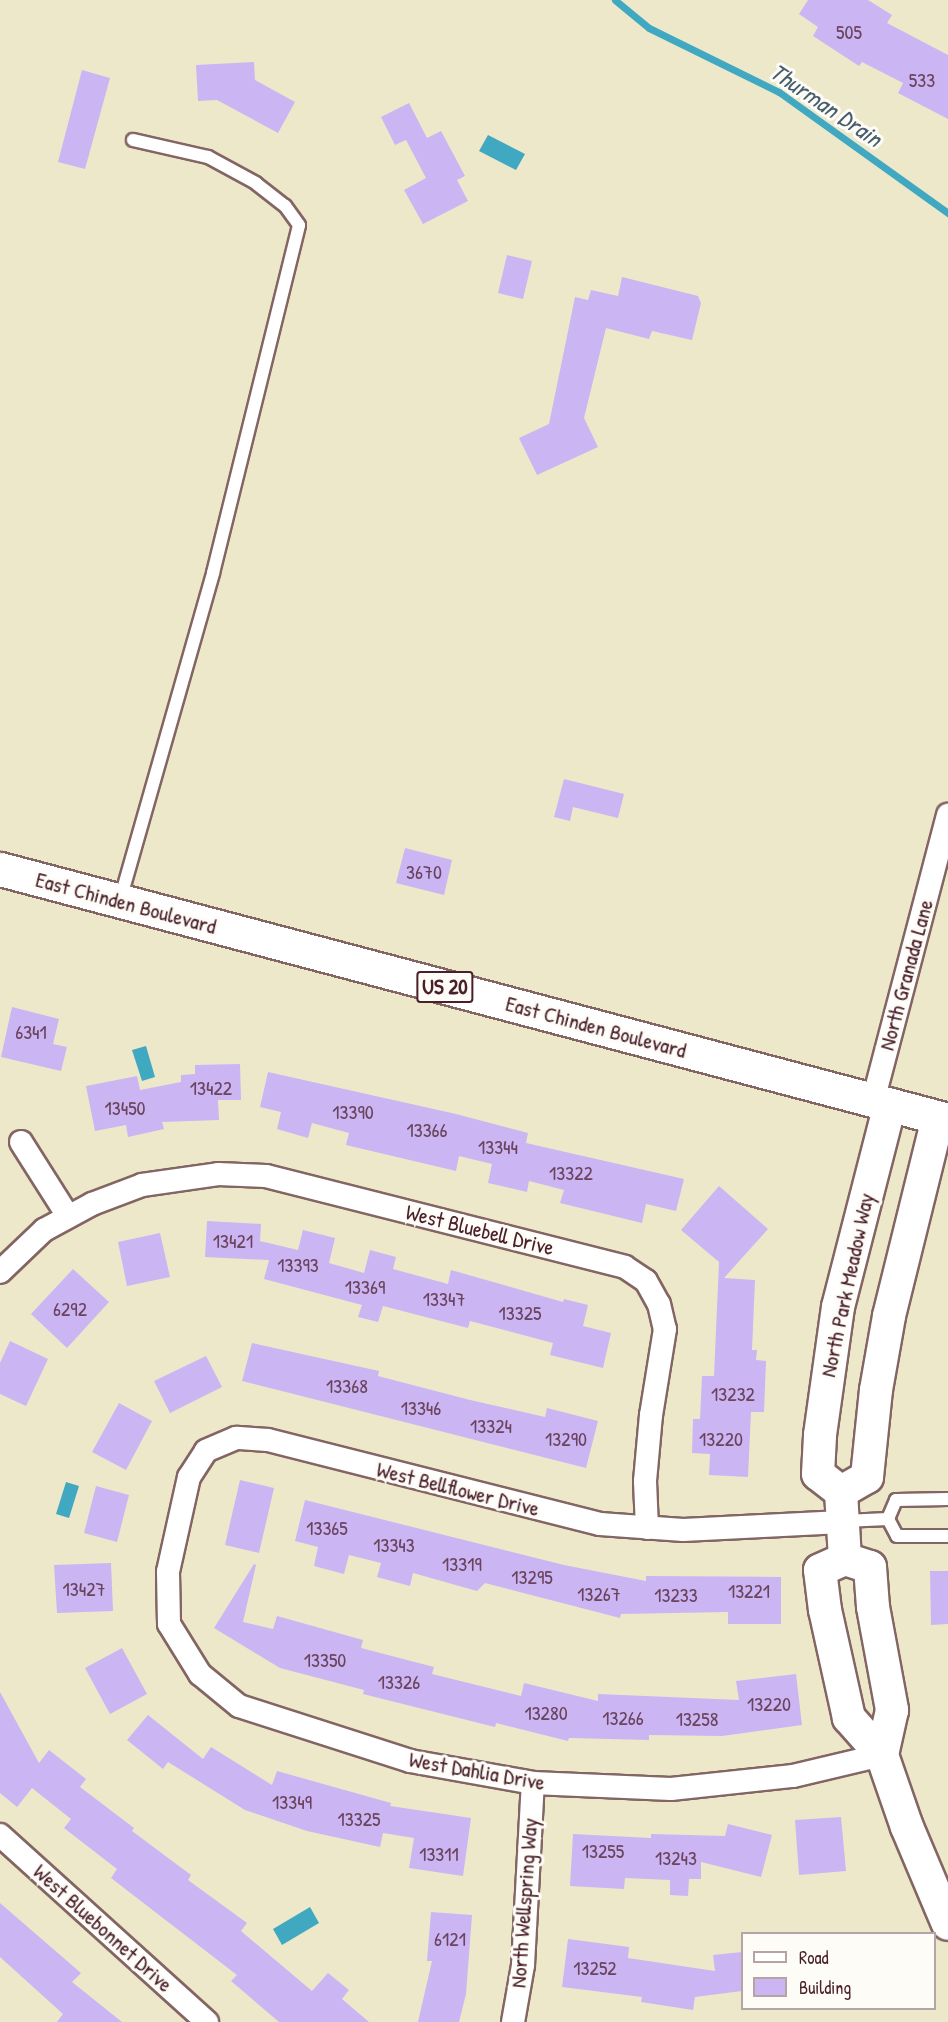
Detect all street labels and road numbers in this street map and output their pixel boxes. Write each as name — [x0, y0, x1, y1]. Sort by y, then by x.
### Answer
street label: East Chinden Boulevard — [33, 866, 219, 940]
street label: North Granada Lane — [873, 897, 939, 1053]
road number: US 20 — [415, 969, 475, 1005]
street label: East Chinden Boulevard — [503, 990, 689, 1064]
street label: North Park Meadow Way — [815, 1191, 879, 1379]
street label: West Bluebell Drive — [403, 1199, 557, 1261]
street label: West Bellflower Drive — [374, 1456, 542, 1522]
street label: West Dahlia Drive — [407, 1746, 547, 1796]
street label: North Wellspring Way — [505, 1817, 543, 1989]
street label: West Bluebonnet Drive — [28, 1858, 178, 1998]

